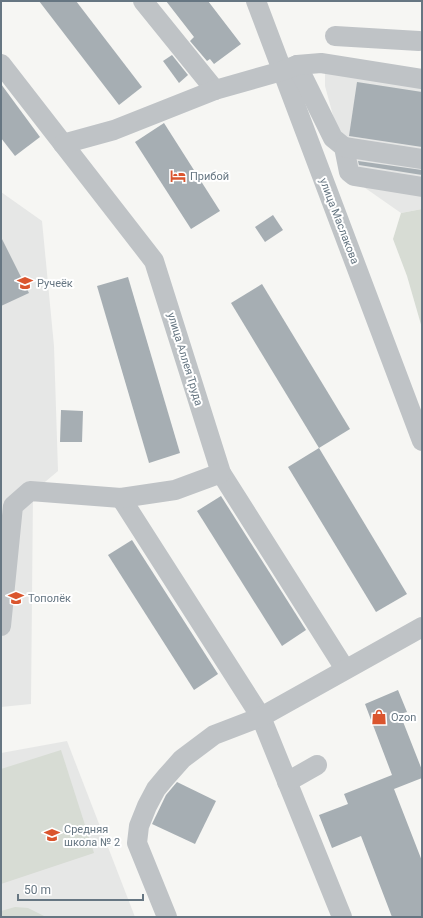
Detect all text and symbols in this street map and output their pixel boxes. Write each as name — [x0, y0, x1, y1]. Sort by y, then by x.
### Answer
hotel icon: Прибой — [169, 167, 187, 185]
place label: Прибой — [190, 170, 229, 183]
street label: улица Маслакова — [317, 176, 361, 266]
school or university icon: Ручеёк — [16, 274, 34, 292]
place label: Ручеёк — [37, 277, 73, 290]
street label: улица Аллея Труда — [165, 311, 205, 407]
school or university icon: Тополёк — [7, 589, 25, 607]
place label: Тополёк — [28, 592, 71, 605]
shop icon: Ozon — [370, 708, 388, 726]
place label: Ozon — [391, 711, 416, 724]
place label: Средняя школа № 2 — [64, 823, 120, 849]
school or university icon: Средняя школа № 2 — [43, 826, 61, 844]
scale bar — [18, 876, 143, 902]
text: 50 m — [24, 883, 51, 897]

